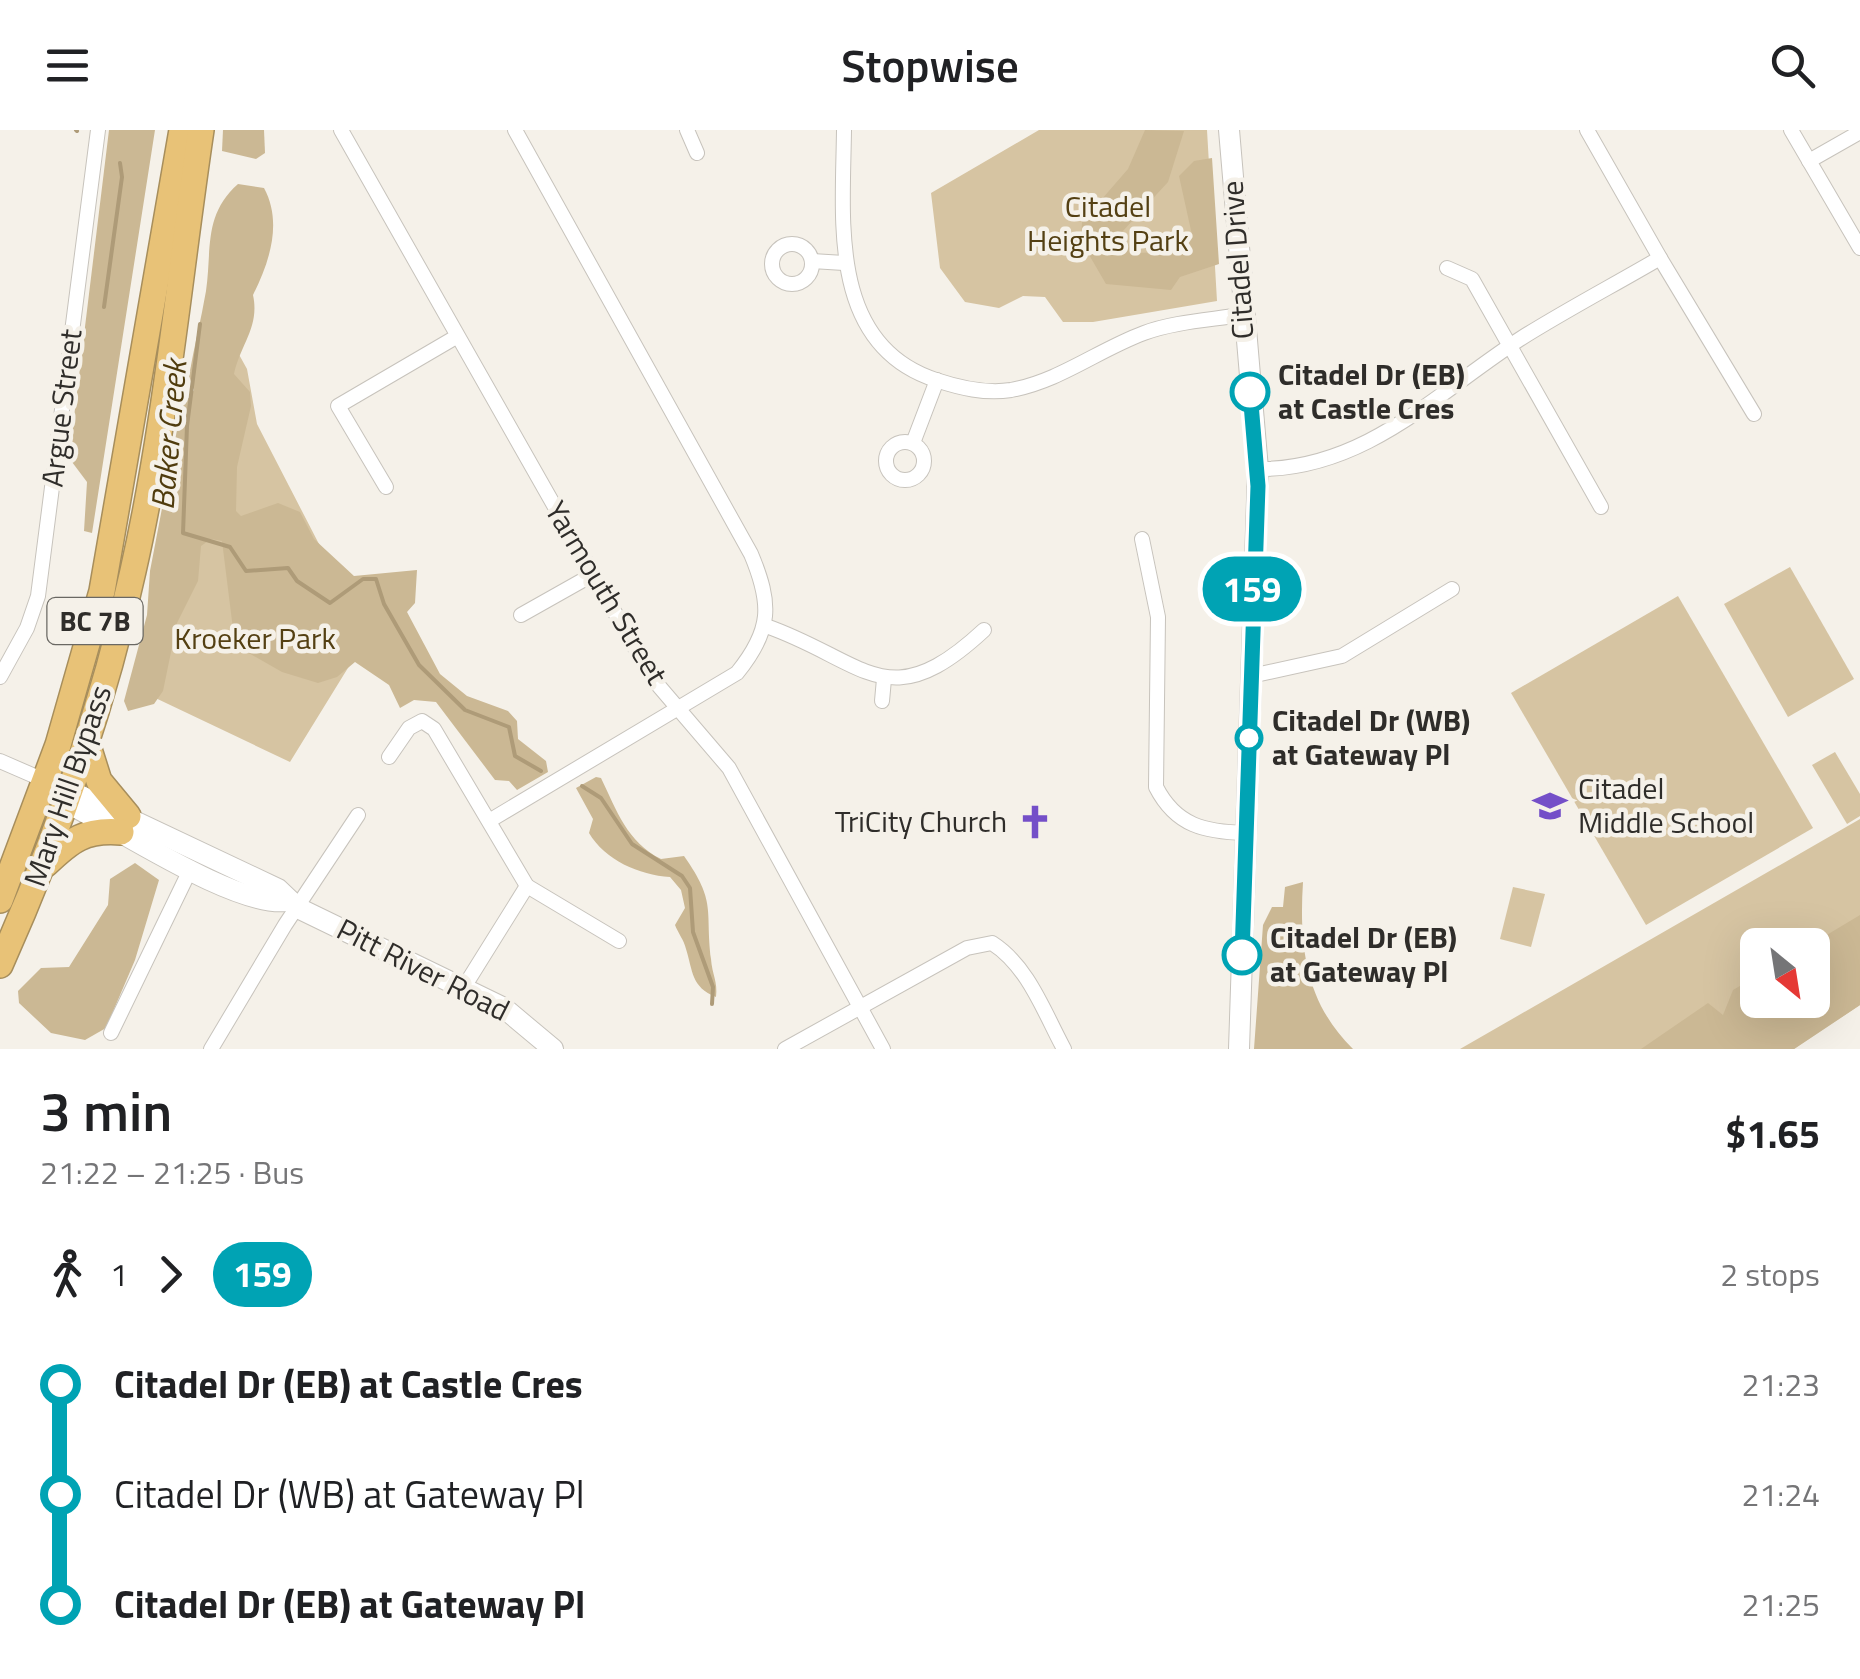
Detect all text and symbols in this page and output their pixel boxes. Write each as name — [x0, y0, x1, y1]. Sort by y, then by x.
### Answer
text: Stopwise — [841, 31, 1019, 99]
icon: menu — [40, 38, 95, 93]
icon: search — [1765, 38, 1820, 93]
street label: Citadel Drive — [1209, 179, 1265, 341]
park label: Citadel Heights Park — [1027, 183, 1189, 263]
street label: Argue Street — [29, 326, 94, 489]
place label: Citadel Dr (EB) at Castle Cres — [1278, 351, 1465, 431]
water label: Baker Creek — [138, 354, 199, 512]
marker: Citadel Dr (EB) at Castle Cres — [1231, 373, 1269, 411]
street label: Yarmouth Street — [534, 492, 680, 693]
line badge: 159 — [1194, 556, 1310, 622]
text: 159 — [1223, 562, 1281, 616]
road number: BC 7B — [48, 598, 142, 644]
park label: Kroeker Park — [174, 615, 336, 661]
street label: Mary Hill Bypass — [11, 679, 123, 893]
place label: Citadel Dr (WB) at Gateway Pl — [1272, 697, 1470, 777]
marker: Citadel Dr (WB) at Gateway Pl — [1236, 725, 1262, 751]
place label: Citadel Middle School — [1578, 765, 1754, 845]
school or university icon: Citadel Middle School — [1531, 787, 1569, 825]
place label: TriCity Church — [835, 798, 1007, 844]
church icon: TriCity Church — [1016, 803, 1054, 841]
street label: Pitt River Road — [329, 906, 518, 1032]
place label: Citadel Dr (EB) at Gateway Pl — [1270, 914, 1457, 994]
north arrow — [1740, 928, 1830, 1018]
map controls — [1740, 928, 1830, 1018]
marker: Citadel Dr (EB) at Gateway Pl — [1223, 936, 1261, 974]
text: 3 min — [40, 1069, 172, 1152]
text: $1.65 — [1725, 1105, 1820, 1163]
text: 21:22 – 21:25 · Bus — [40, 1148, 304, 1196]
icon: walk — [40, 1247, 95, 1302]
icon: forward — [143, 1247, 198, 1302]
text: 159 — [233, 1247, 292, 1301]
text: 1 — [110, 1250, 128, 1298]
text: 2 stops — [1720, 1250, 1820, 1298]
text: Citadel Dr (EB) at Castle Cres — [114, 1355, 583, 1413]
text: 21:23 — [1741, 1360, 1820, 1408]
text: Citadel Dr (WB) at Gateway Pl — [114, 1465, 584, 1523]
text: 21:24 — [1741, 1470, 1820, 1518]
text: Citadel Dr (EB) at Gateway Pl — [114, 1575, 585, 1633]
text: 21:25 — [1741, 1580, 1820, 1628]

